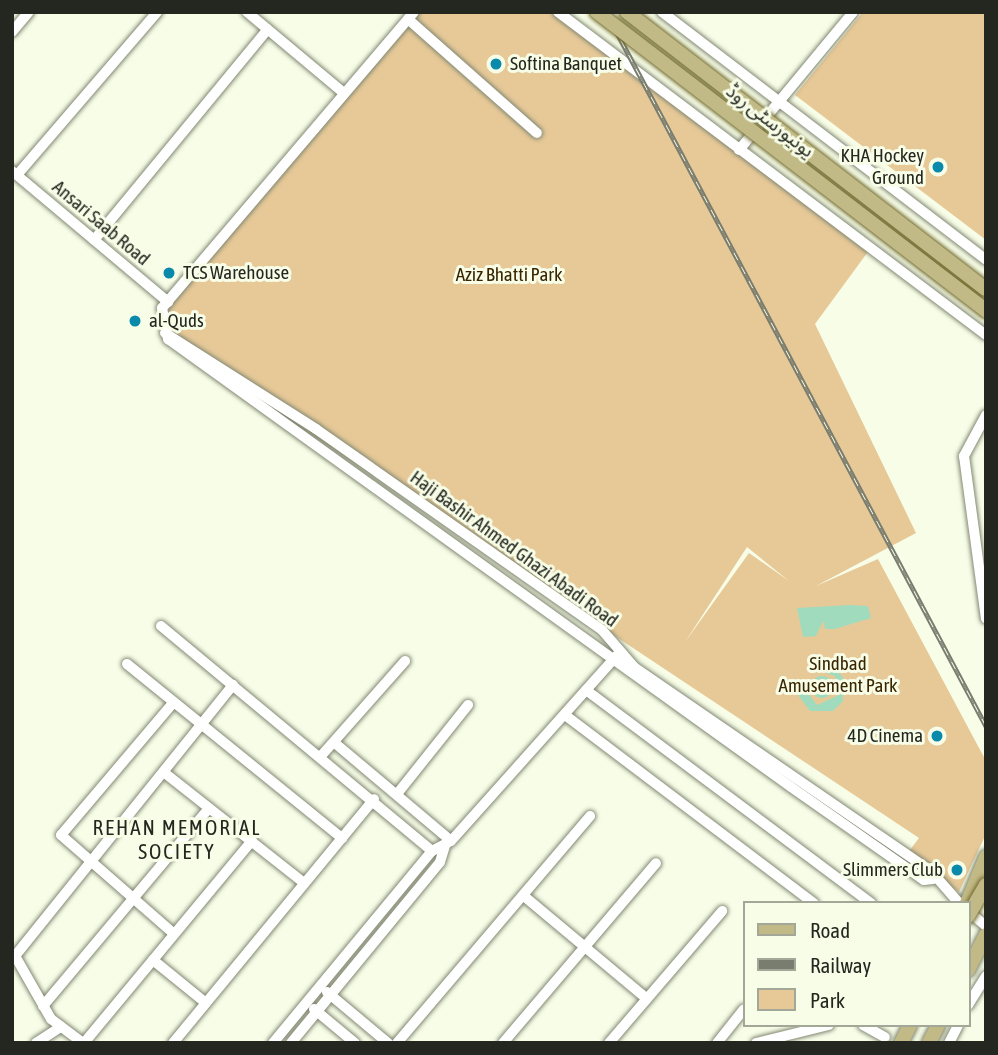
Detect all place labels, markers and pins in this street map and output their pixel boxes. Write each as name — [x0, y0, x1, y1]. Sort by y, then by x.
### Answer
place label: Softina Banquet — [510, 53, 622, 75]
marker: Softina Banquet — [488, 56, 504, 72]
place label: KHA Hockey Ground — [840, 145, 924, 189]
marker: KHA Hockey Ground — [930, 159, 946, 175]
place label: TCS Warehouse — [183, 262, 289, 284]
marker: TCS Warehouse — [161, 265, 177, 281]
place label: al-Quds — [149, 310, 204, 332]
marker: al-Quds — [127, 313, 143, 329]
place label: 4D Cinema — [848, 725, 923, 747]
marker: 4D Cinema — [929, 728, 945, 744]
place label: Slimmers Club — [843, 859, 943, 881]
marker: Slimmers Club — [949, 862, 965, 878]

